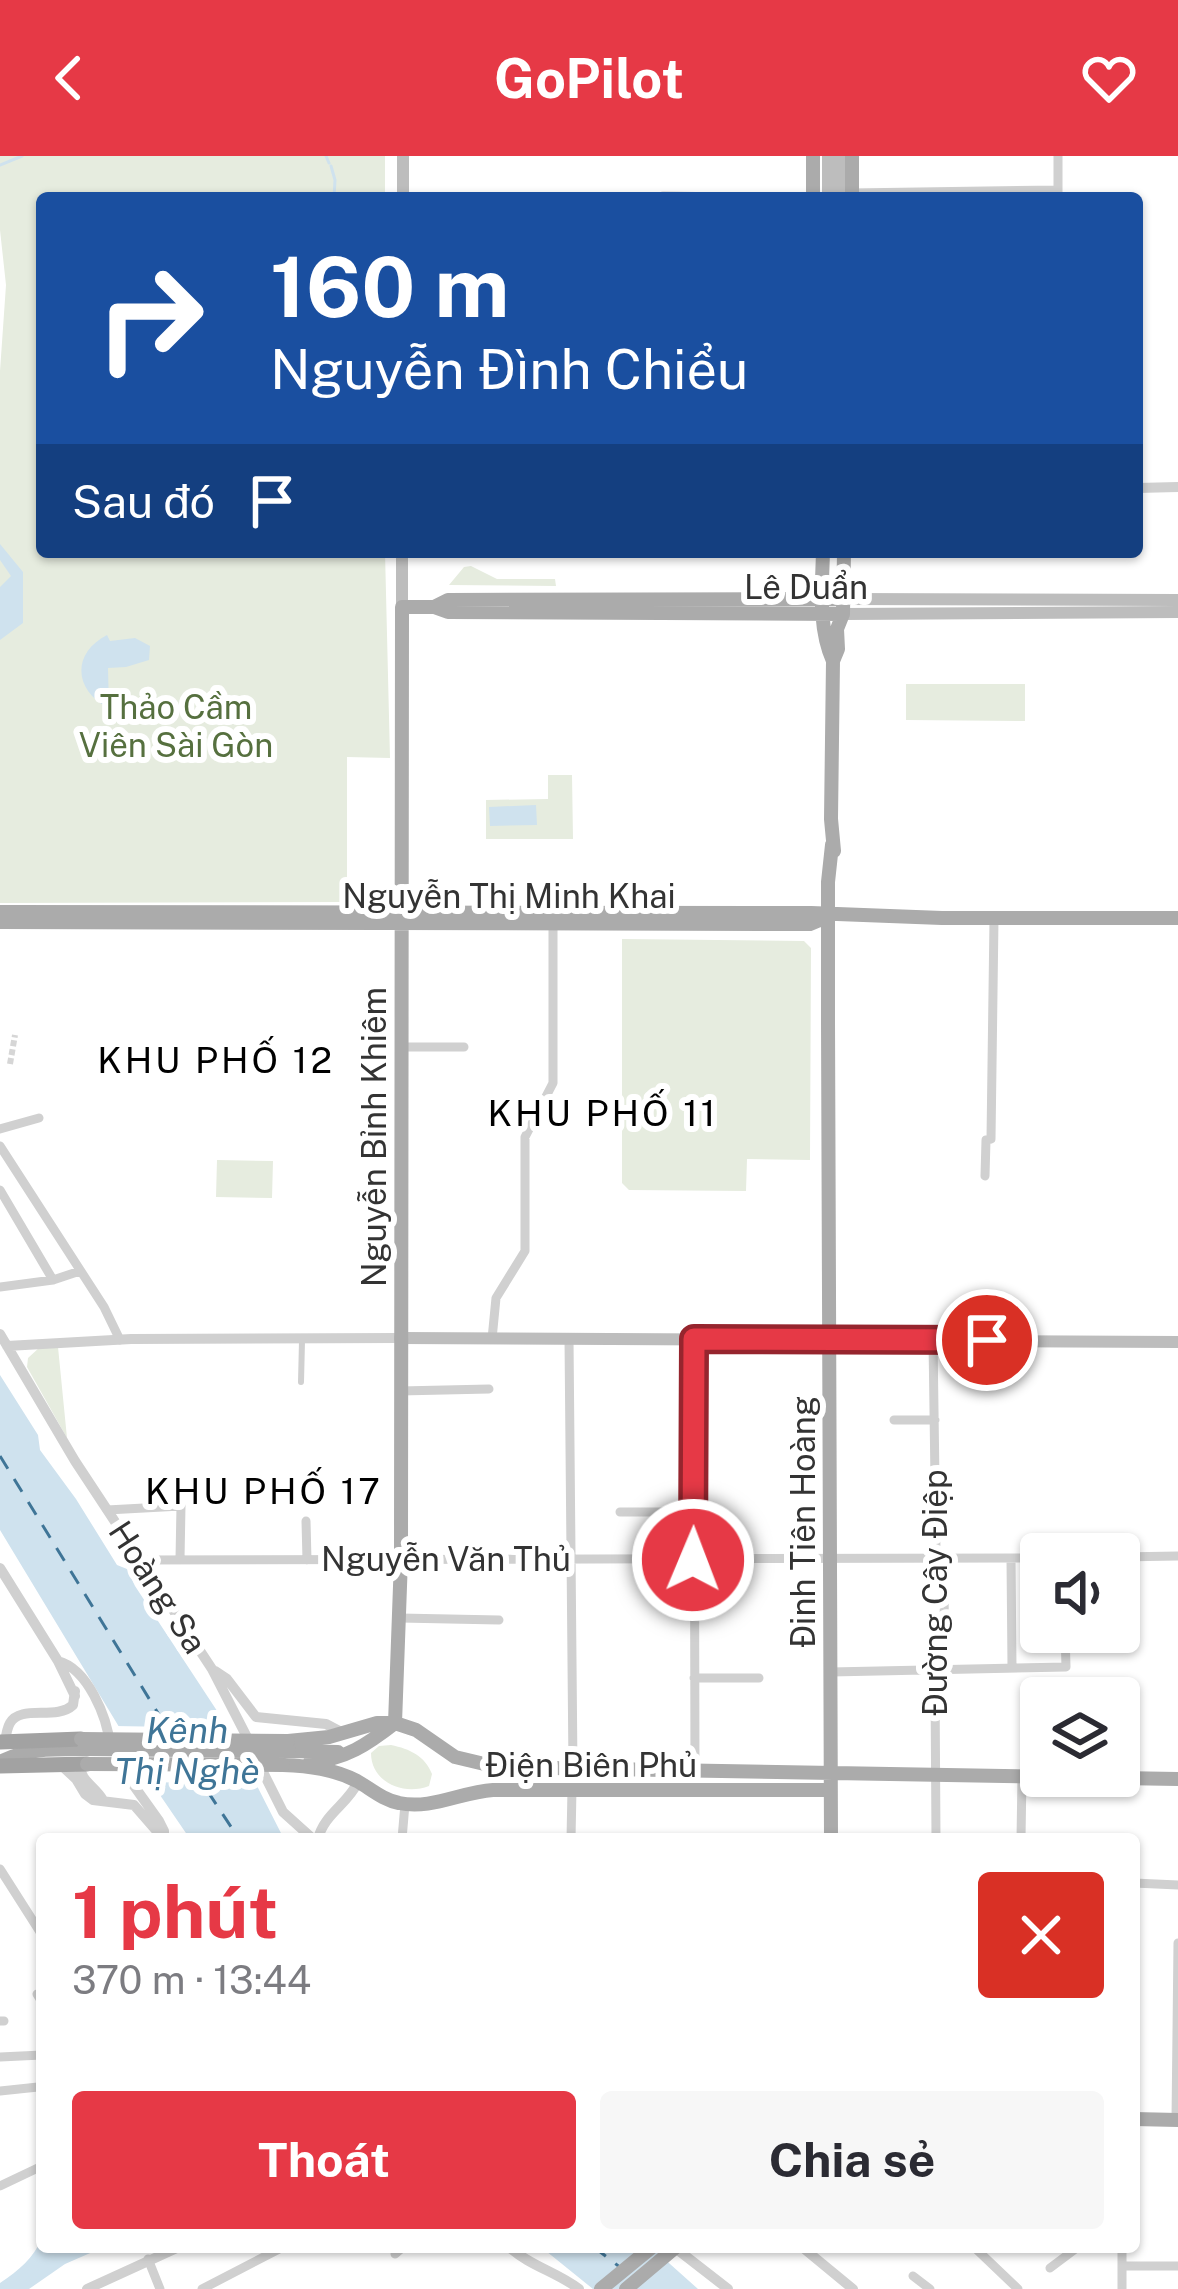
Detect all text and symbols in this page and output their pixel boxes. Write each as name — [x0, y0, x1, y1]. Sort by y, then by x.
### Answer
icon: back — [36, 45, 102, 111]
icon: heart — [1076, 45, 1142, 111]
text: GoPilot — [494, 47, 684, 110]
text: 160 m — [270, 237, 509, 336]
icon: right — [72, 240, 228, 396]
text: Nguyễn Đình Chiểu — [270, 338, 748, 401]
icon: arrive — [239, 468, 305, 534]
text: Sau đó — [72, 475, 215, 528]
street label: Lê Duẩn — [744, 568, 868, 606]
park label: Thảo Cầm Viên Sài Gòn — [79, 688, 273, 764]
street label: Nguyễn Thị Minh Khai — [342, 877, 676, 915]
street label: Nguyễn Bỉnh Khiêm — [355, 987, 393, 1287]
district label: KHU PHỐ 12 — [97, 1036, 335, 1081]
district label: KHU PHỐ 11 — [488, 1089, 718, 1134]
pin — [936, 1289, 1038, 1391]
icon: arrive — [954, 1307, 1020, 1373]
street label: Đinh Tiên Hoàng — [784, 1396, 822, 1648]
district label: KHU PHỐ 17 — [145, 1467, 383, 1512]
street label: Đường Cây Điệp — [916, 1469, 954, 1717]
position arrow — [630, 1497, 756, 1623]
street label: Hoàng Sa — [101, 1514, 215, 1660]
map controls — [1020, 1533, 1140, 1797]
button: sound — [1020, 1533, 1140, 1653]
street label: Nguyễn Văn Thủ — [321, 1540, 571, 1578]
button: layers — [1020, 1677, 1140, 1797]
water label: Kênh Thị Nghè — [114, 1709, 260, 1792]
street label: Ðiện Biên Phủ — [485, 1746, 697, 1784]
text: 1 phút — [72, 1870, 278, 1954]
button: close — [978, 1872, 1104, 1998]
text: 370 m · 13:44 — [72, 1957, 311, 2003]
button: Thoát — [72, 2091, 576, 2229]
button: Chia sẻ — [600, 2091, 1104, 2229]

